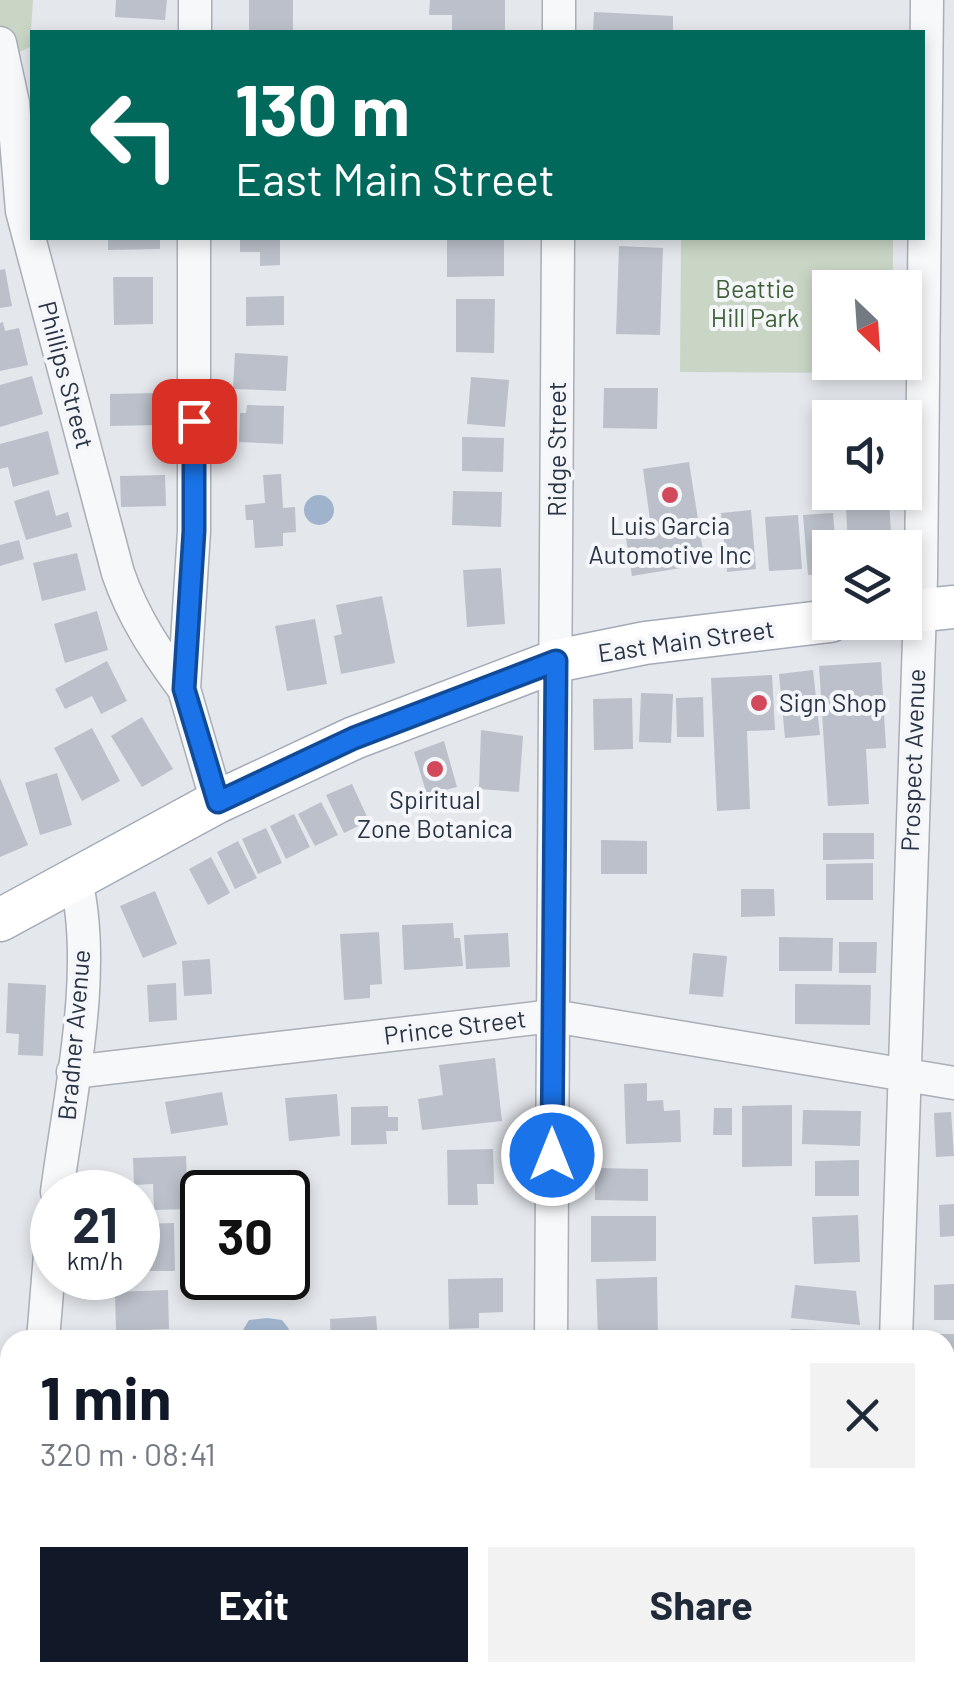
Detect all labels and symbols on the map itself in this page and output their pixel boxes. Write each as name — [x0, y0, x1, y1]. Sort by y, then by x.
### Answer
north arrow — [812, 270, 922, 380]
park label: Beattie Hill Park — [711, 273, 799, 332]
street label: Phillips Street — [33, 298, 101, 452]
pin — [152, 379, 237, 464]
street label: Ridge Street — [541, 381, 571, 517]
marker: Luis Garcia Automotive Inc — [659, 484, 681, 506]
place label: Luis Garcia Automotive Inc — [589, 510, 751, 569]
street label: East Main Street — [596, 613, 776, 667]
street label: Prospect Avenue — [894, 668, 930, 852]
place label: Sign Shop — [779, 687, 887, 717]
marker: Sign Shop — [748, 692, 770, 714]
marker: Spiritual Zone Botanica — [424, 758, 446, 780]
place label: Spiritual Zone Botanica — [357, 784, 513, 843]
street label: Bradner Avenue — [51, 948, 95, 1122]
street label: Prince Street — [382, 1002, 528, 1050]
position arrow — [500, 1103, 604, 1207]
speed limit sign: 30 — [180, 1170, 310, 1300]

